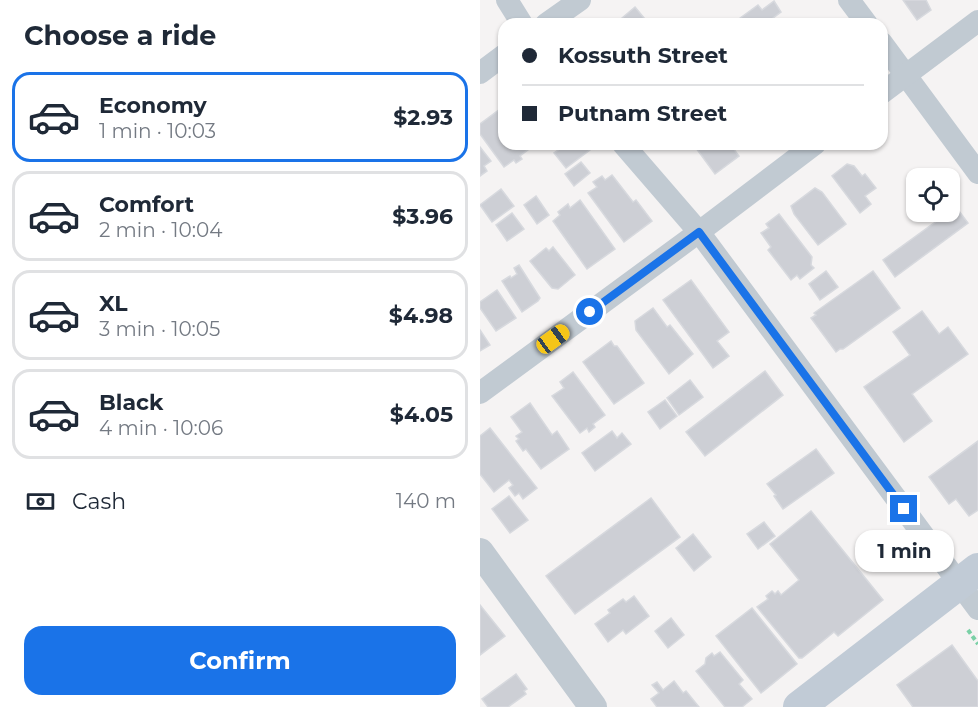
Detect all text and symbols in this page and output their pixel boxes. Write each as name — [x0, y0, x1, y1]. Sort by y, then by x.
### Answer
text: Choose a ride — [24, 19, 216, 52]
text: Kossuth Street — [558, 42, 728, 69]
icon: car — [27, 90, 81, 144]
text: Economy — [99, 92, 207, 119]
text: Putnam Street — [558, 100, 727, 127]
text: $2.93 — [393, 104, 453, 131]
text: 1 min · 10:03 — [99, 119, 216, 143]
map controls — [906, 168, 960, 222]
button: locate — [906, 168, 960, 222]
icon: car — [27, 189, 81, 243]
text: Comfort — [99, 191, 194, 218]
text: $3.96 — [392, 203, 453, 230]
text: 2 min · 10:04 — [99, 218, 222, 242]
icon: car — [27, 288, 81, 342]
text: XL — [99, 290, 128, 317]
route start — [576, 298, 603, 325]
text: $4.98 — [389, 302, 453, 329]
text: 3 min · 10:05 — [99, 317, 220, 341]
car — [533, 321, 573, 357]
icon: car — [27, 387, 81, 441]
text: Black — [99, 389, 163, 416]
text: $4.05 — [390, 401, 453, 428]
text: 4 min · 10:06 — [99, 416, 223, 440]
icon: cash — [24, 485, 57, 518]
text: Cash — [72, 488, 126, 515]
text: 140 m — [396, 489, 456, 513]
route end — [890, 495, 917, 522]
callout: 1 min — [854, 530, 954, 572]
text: 1 min — [877, 539, 932, 563]
button: Confirm — [24, 626, 456, 695]

